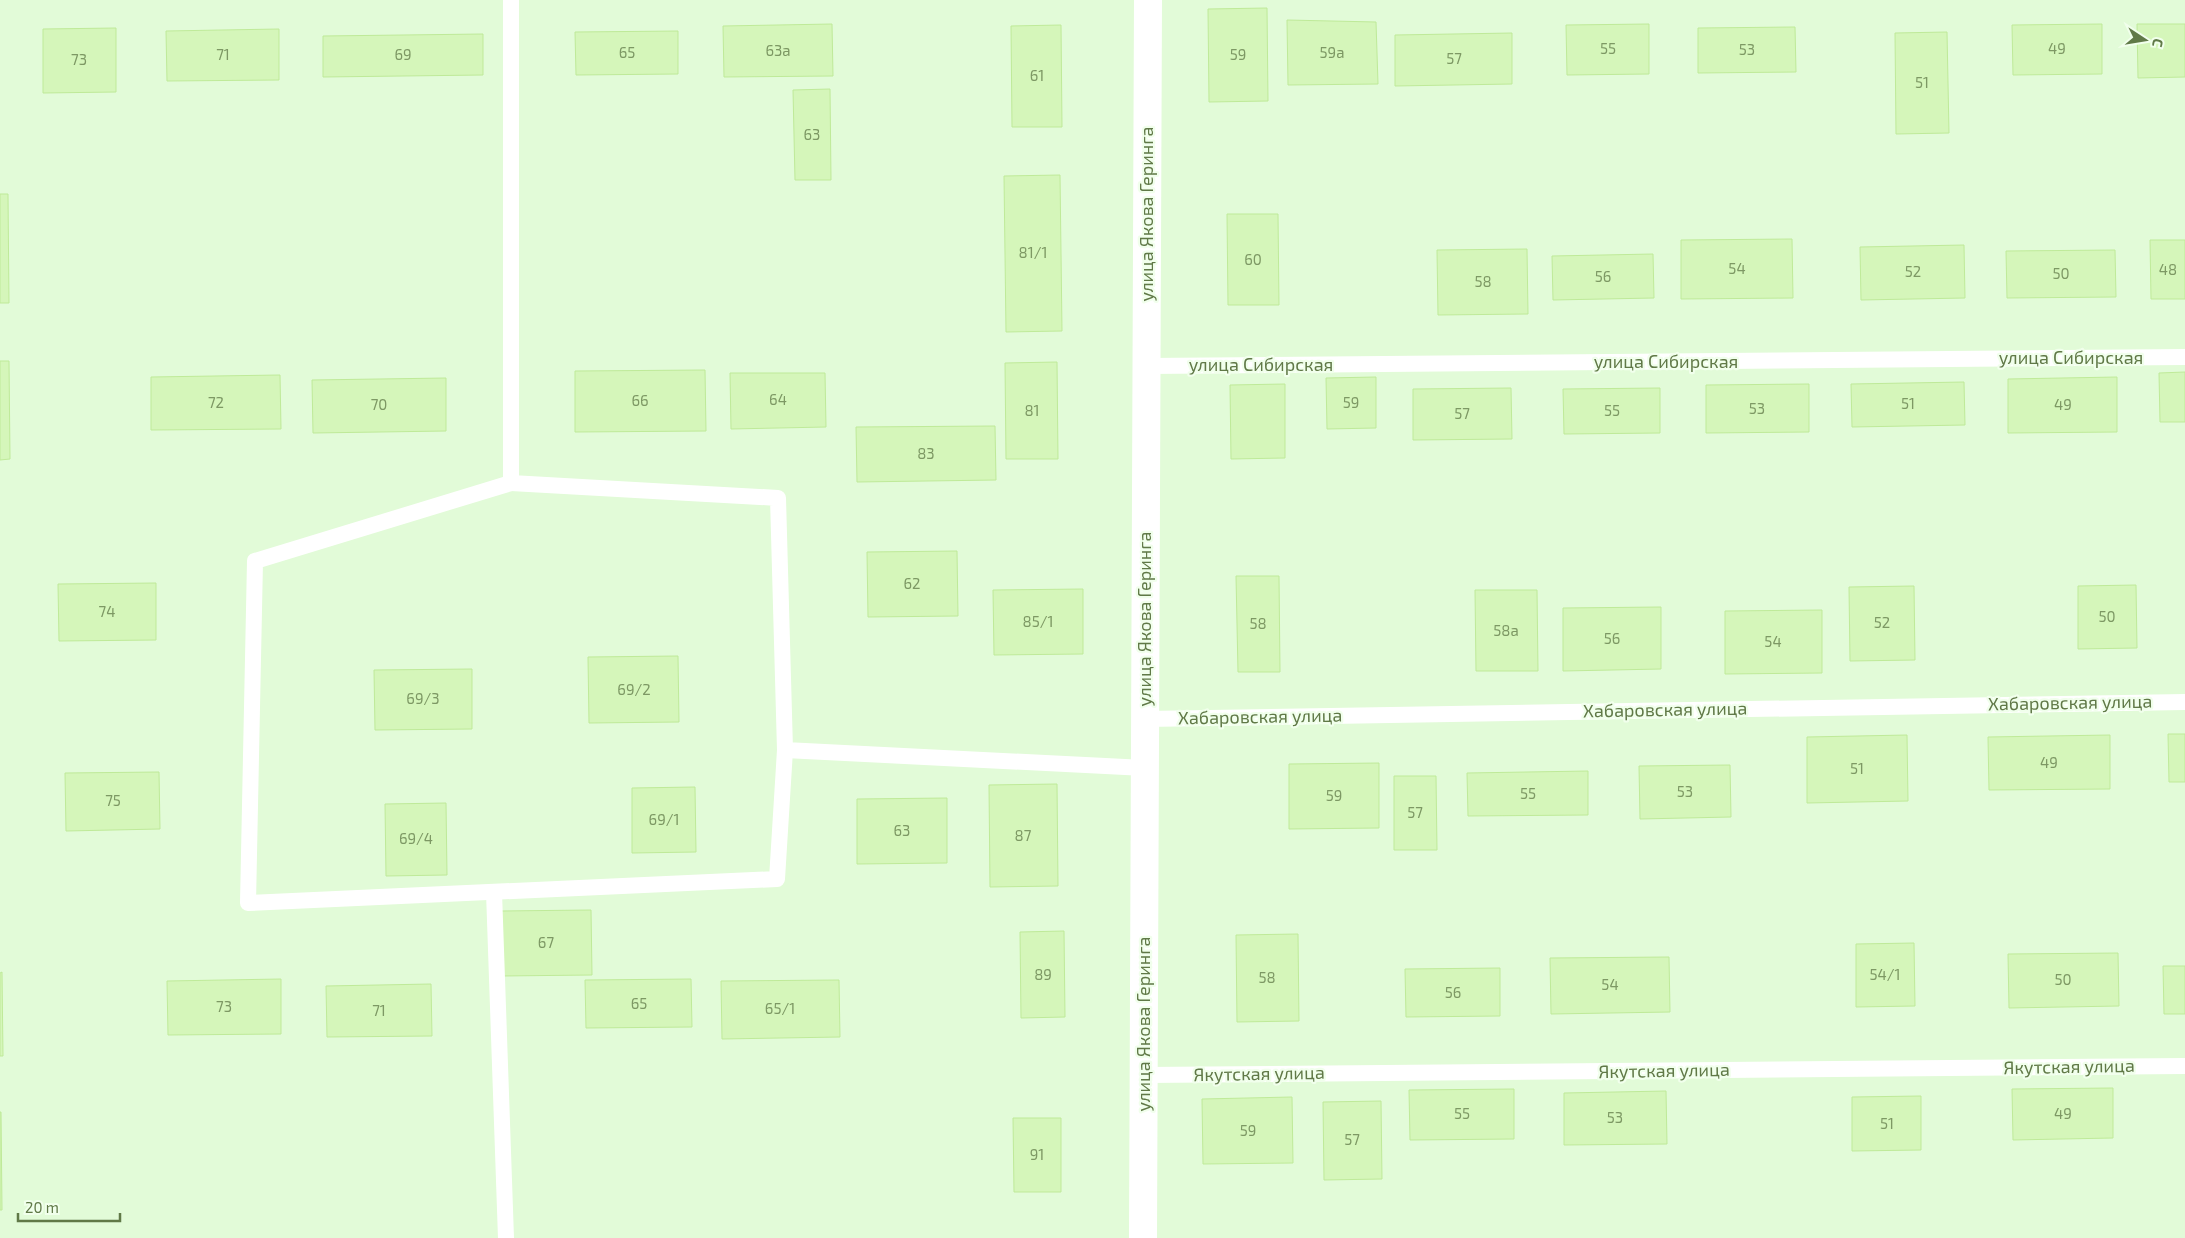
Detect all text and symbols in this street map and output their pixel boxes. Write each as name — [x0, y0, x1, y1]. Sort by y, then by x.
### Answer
north arrow — [2120, 15, 2170, 65]
text: С — [2149, 37, 2167, 49]
house number: 55 — [1600, 39, 1616, 57]
house number: 49 — [2048, 39, 2066, 57]
house number: 53 — [1739, 40, 1755, 58]
house number: 63а — [765, 41, 791, 59]
house number: 65 — [619, 43, 635, 61]
house number: 59а — [1320, 43, 1344, 61]
house number: 71 — [216, 45, 230, 63]
house number: 69 — [394, 45, 412, 63]
house number: 59 — [1230, 45, 1246, 63]
house number: 57 — [1446, 49, 1462, 67]
house number: 73 — [71, 50, 87, 68]
house number: 61 — [1030, 66, 1044, 84]
house number: 51 — [1915, 73, 1929, 91]
house number: 63 — [804, 125, 820, 143]
street label: улица Якова Геринга — [1135, 126, 1157, 302]
house number: 81/1 — [1019, 243, 1047, 261]
house number: 60 — [1244, 250, 1262, 268]
house number: 54 — [1728, 259, 1746, 277]
house number: 48 — [2159, 260, 2177, 278]
house number: 52 — [1905, 262, 1921, 280]
house number: 50 — [2052, 264, 2070, 282]
house number: 56 — [1595, 267, 1611, 285]
house number: 58 — [1474, 272, 1492, 290]
street label: улица Сибирская — [1999, 346, 2143, 368]
street label: улица Сибирская — [1594, 350, 1738, 372]
street label: улица Сибирская — [1189, 353, 1333, 375]
house number: 64 — [769, 390, 787, 408]
house number: 66 — [631, 391, 649, 409]
house number: 72 — [208, 393, 224, 411]
house number: 59 — [1343, 393, 1359, 411]
house number: 51 — [1901, 394, 1915, 412]
house number: 70 — [371, 395, 387, 413]
house number: 49 — [2054, 395, 2072, 413]
house number: 53 — [1749, 399, 1765, 417]
house number: 81 — [1024, 401, 1040, 419]
house number: 55 — [1604, 401, 1620, 419]
house number: 57 — [1454, 404, 1470, 422]
house number: 83 — [917, 444, 935, 462]
street label: улица Якова Геринга — [1133, 531, 1155, 707]
house number: 62 — [903, 574, 921, 592]
house number: 74 — [99, 602, 115, 620]
house number: 50 — [2098, 607, 2116, 625]
house number: 85/1 — [1023, 612, 1053, 630]
house number: 52 — [1874, 613, 1890, 631]
house number: 58 — [1249, 614, 1267, 632]
house number: 58а — [1493, 621, 1519, 639]
house number: 56 — [1604, 629, 1620, 647]
house number: 54 — [1764, 632, 1782, 650]
house number: 69/2 — [617, 680, 651, 698]
house number: 69/3 — [406, 689, 440, 707]
street label: Хабаровская улица — [1988, 690, 2152, 714]
street label: Хабаровская улица — [1583, 697, 1747, 721]
street label: Хабаровская улица — [1178, 704, 1342, 728]
house number: 49 — [2040, 753, 2058, 771]
house number: 51 — [1850, 759, 1864, 777]
house number: 53 — [1677, 782, 1693, 800]
house number: 55 — [1520, 784, 1536, 802]
house number: 59 — [1326, 786, 1342, 804]
house number: 75 — [105, 791, 121, 809]
house number: 57 — [1407, 803, 1423, 821]
house number: 69/1 — [649, 810, 679, 828]
house number: 63 — [894, 821, 910, 839]
house number: 87 — [1015, 826, 1032, 844]
house number: 69/4 — [399, 829, 433, 847]
house number: 67 — [538, 933, 554, 951]
street label: улица Якова Геринга — [1132, 936, 1154, 1112]
house number: 89 — [1034, 965, 1052, 983]
house number: 54/1 — [1870, 965, 1901, 983]
house number: 58 — [1258, 968, 1276, 986]
house number: 50 — [2054, 970, 2072, 988]
house number: 54 — [1601, 975, 1619, 993]
house number: 56 — [1445, 983, 1461, 1001]
house number: 65 — [631, 994, 647, 1012]
house number: 73 — [216, 997, 232, 1015]
house number: 65/1 — [765, 999, 795, 1017]
house number: 71 — [372, 1001, 386, 1019]
street label: Якутская улица — [2003, 1054, 2135, 1078]
street label: Якутская улица — [1598, 1058, 1730, 1082]
street label: Якутская улица — [1193, 1061, 1325, 1085]
house number: 55 — [1454, 1104, 1470, 1122]
house number: 49 — [2054, 1104, 2072, 1122]
house number: 53 — [1607, 1108, 1623, 1126]
house number: 51 — [1880, 1114, 1894, 1132]
house number: 59 — [1240, 1121, 1256, 1139]
house number: 57 — [1344, 1130, 1360, 1148]
house number: 91 — [1030, 1145, 1044, 1163]
scale bar — [18, 1190, 120, 1222]
text: 20 m — [25, 1198, 59, 1216]

